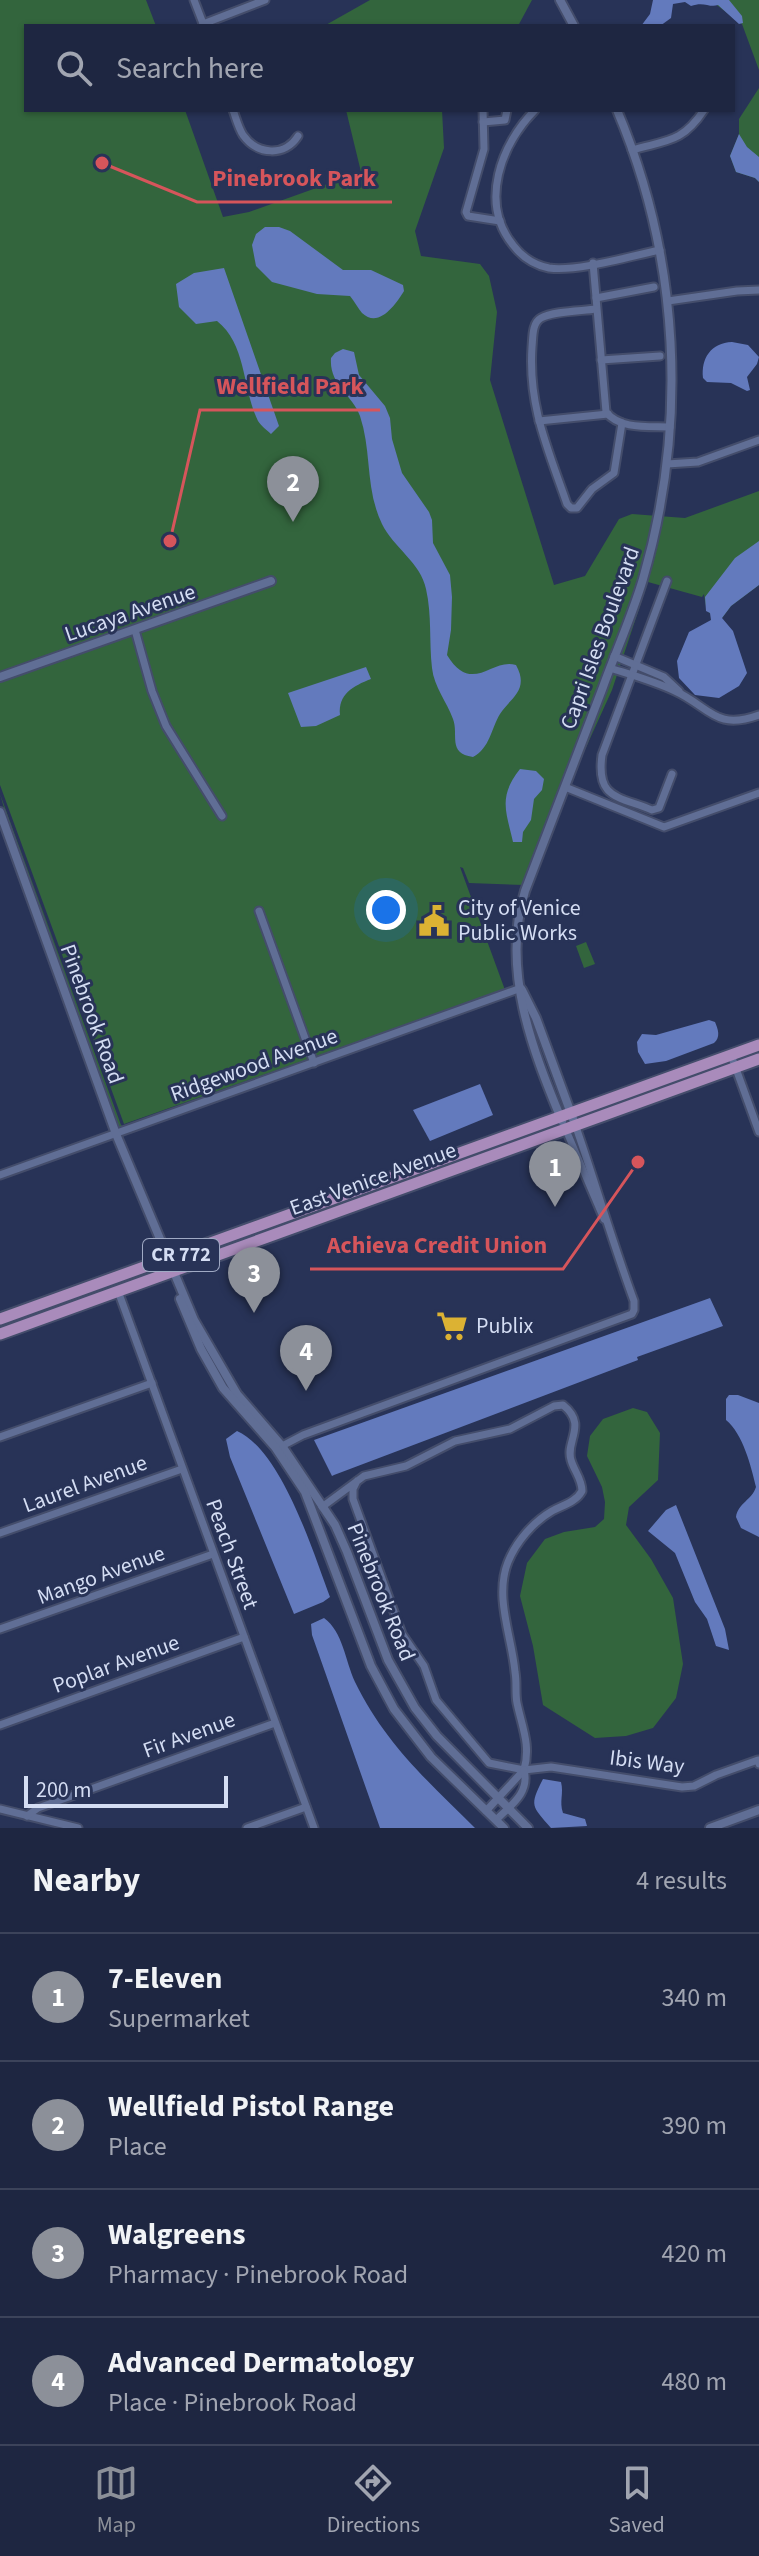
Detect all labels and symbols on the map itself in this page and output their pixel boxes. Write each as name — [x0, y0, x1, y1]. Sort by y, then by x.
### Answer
callout: Pinebrook Park — [197, 154, 392, 202]
text: Pinebrook Park — [212, 161, 377, 196]
callout: Wellfield Park — [200, 362, 380, 410]
text: Wellfield Park — [216, 369, 364, 404]
pin: 2 — [267, 456, 319, 522]
street label: Capri Isles Boulevard — [552, 542, 648, 734]
street label: Lucaya Avenue — [60, 576, 200, 650]
your location — [366, 890, 406, 930]
place label: City of Venice Public Works — [458, 892, 581, 949]
public building icon: City of Venice Public Works — [417, 904, 451, 938]
street label: Pinebrook Road — [52, 940, 132, 1088]
street label: Ridgewood Avenue — [166, 1020, 342, 1110]
street label: East Venice Avenue — [285, 1134, 461, 1224]
pin: 1 — [529, 1141, 581, 1207]
callout: Achieva Credit Union — [310, 1221, 563, 1269]
text: Achieva Credit Union — [326, 1228, 547, 1263]
road number: CR 772 — [143, 1239, 219, 1271]
pin: 3 — [228, 1247, 280, 1313]
supermarket icon: Publix — [435, 1309, 469, 1343]
place label: Publix — [476, 1310, 534, 1342]
pin: 4 — [280, 1325, 332, 1391]
street label: Laurel Avenue — [18, 1447, 152, 1521]
street label: Peach Street — [197, 1494, 267, 1614]
street label: Pinebrook Road — [339, 1518, 423, 1666]
street label: Mango Avenue — [33, 1537, 170, 1613]
street label: Poplar Avenue — [48, 1626, 184, 1702]
street label: Fir Avenue — [138, 1703, 240, 1766]
street label: Ibis Way — [608, 1742, 687, 1783]
scale bar — [24, 1772, 228, 1808]

